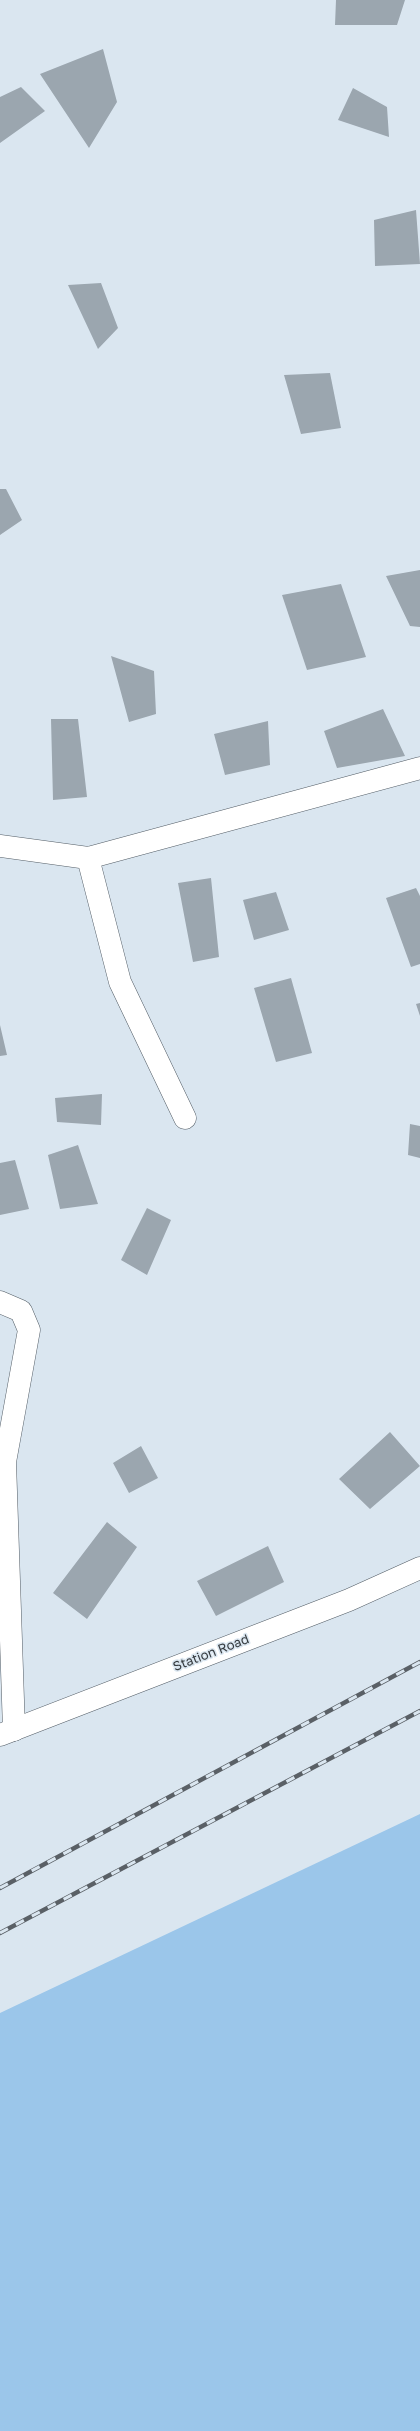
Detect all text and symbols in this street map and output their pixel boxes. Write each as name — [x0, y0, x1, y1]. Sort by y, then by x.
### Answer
street label: Station Road — [171, 1631, 251, 1675]

